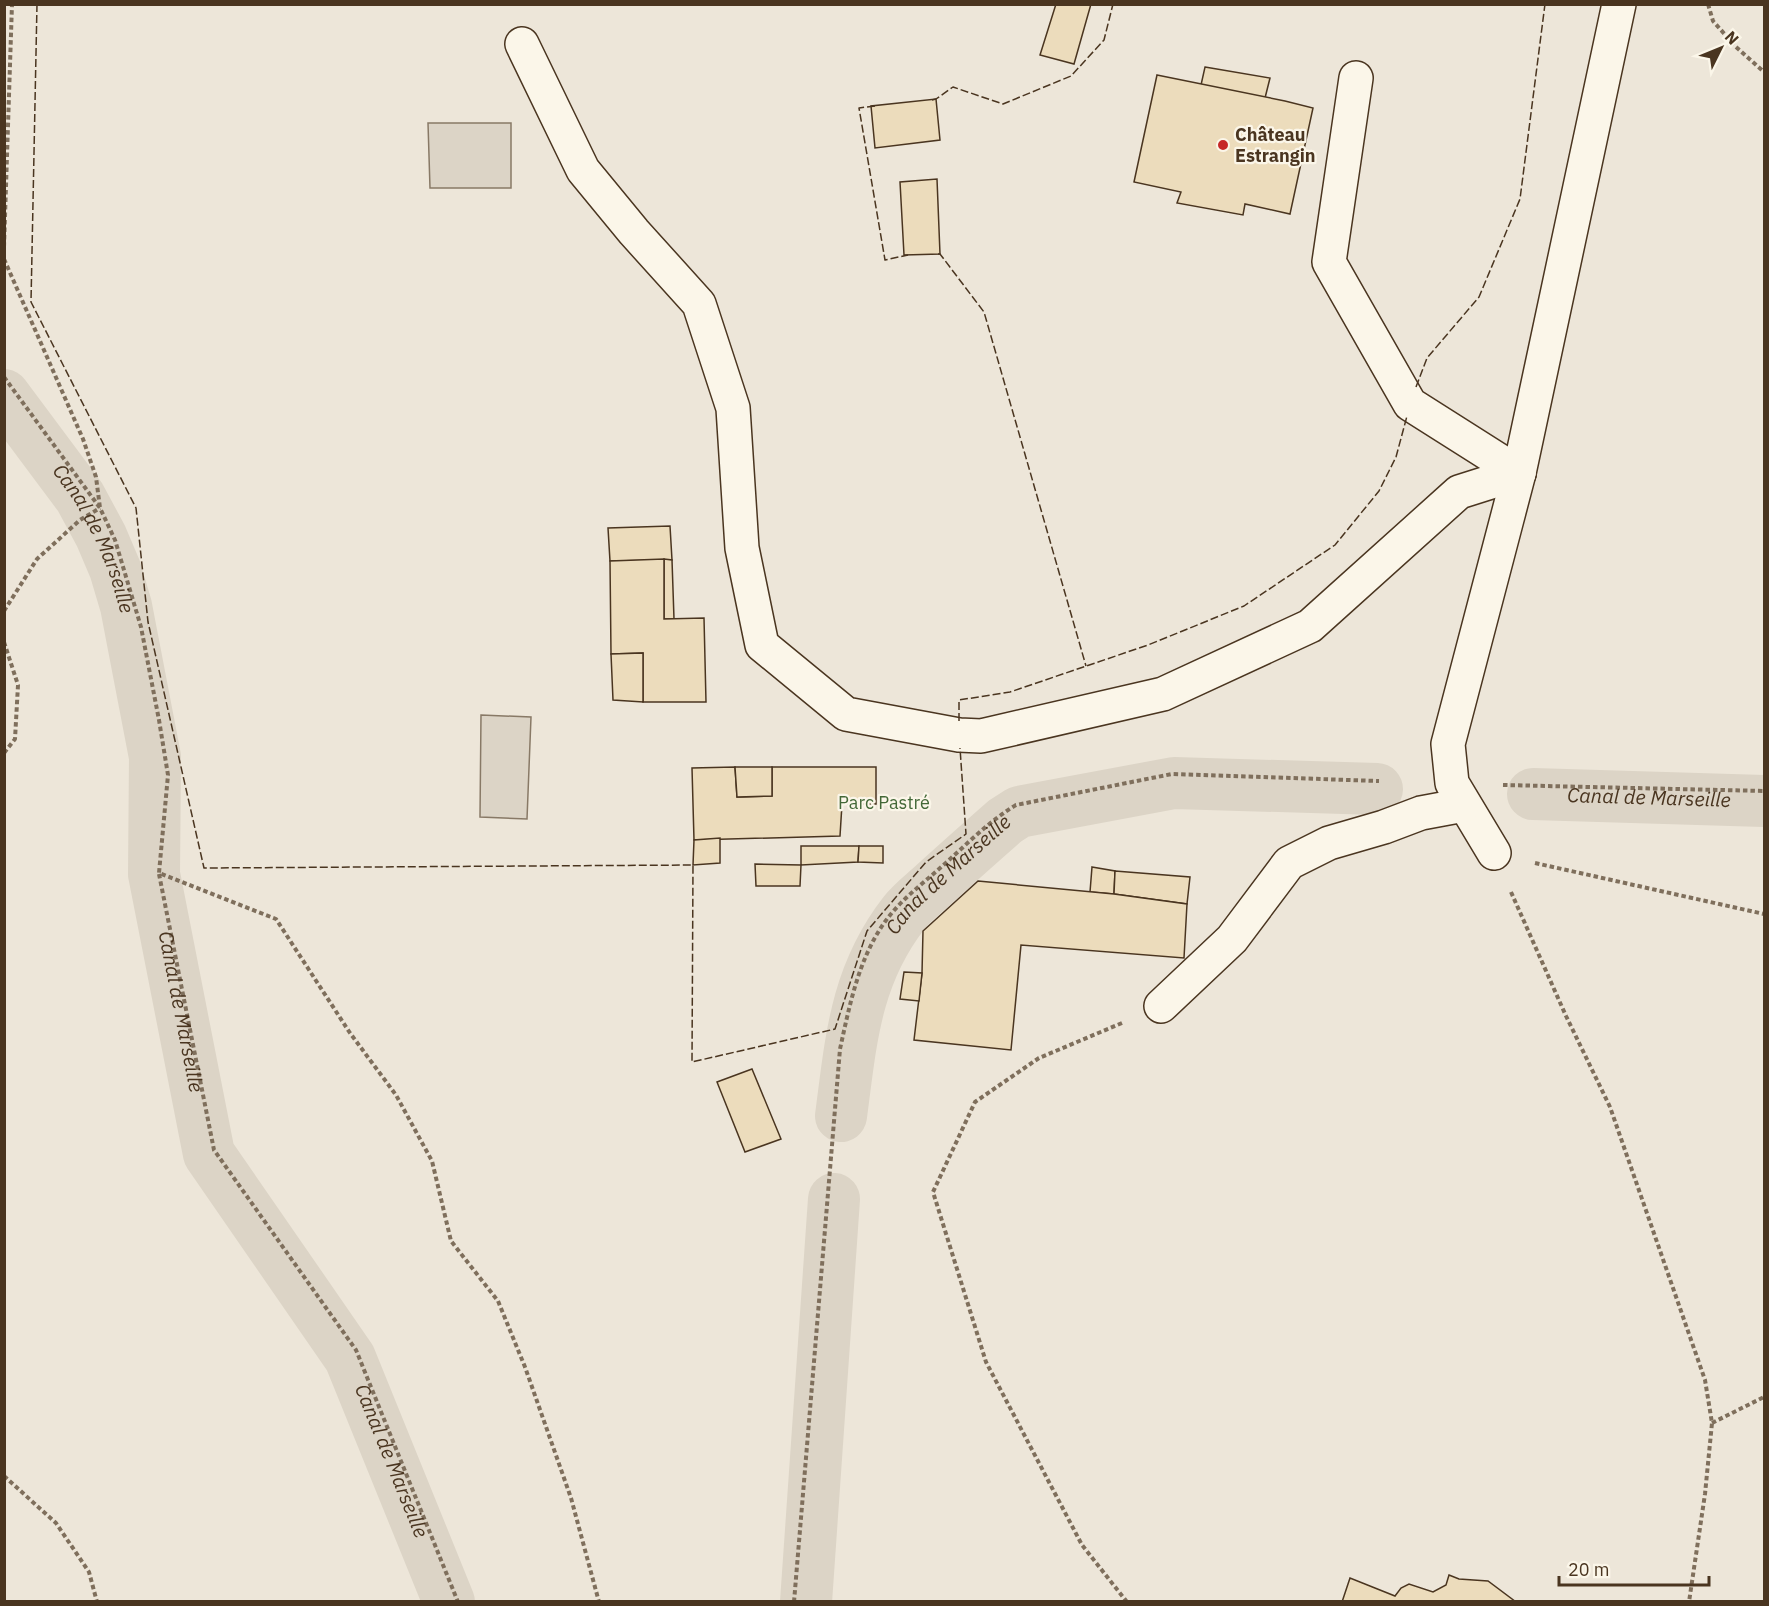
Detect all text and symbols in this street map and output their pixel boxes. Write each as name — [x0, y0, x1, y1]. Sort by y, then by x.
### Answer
north arrow — [1691, 18, 1751, 78]
text: N — [1721, 27, 1743, 49]
place label: Château Estrangin — [1235, 123, 1316, 167]
marker: Château Estrangin — [1216, 138, 1230, 152]
water label: Canal de Marseille — [47, 458, 141, 615]
water label: Canal de Marseille — [1567, 781, 1731, 813]
park label: Parc Pastré — [838, 791, 930, 814]
water label: Canal de Marseille — [879, 808, 1016, 939]
water label: Canal de Marseille — [153, 929, 211, 1094]
water label: Canal de Marseille — [349, 1380, 435, 1541]
scale bar — [1559, 1549, 1709, 1587]
text: 20 m — [1568, 1558, 1610, 1581]

